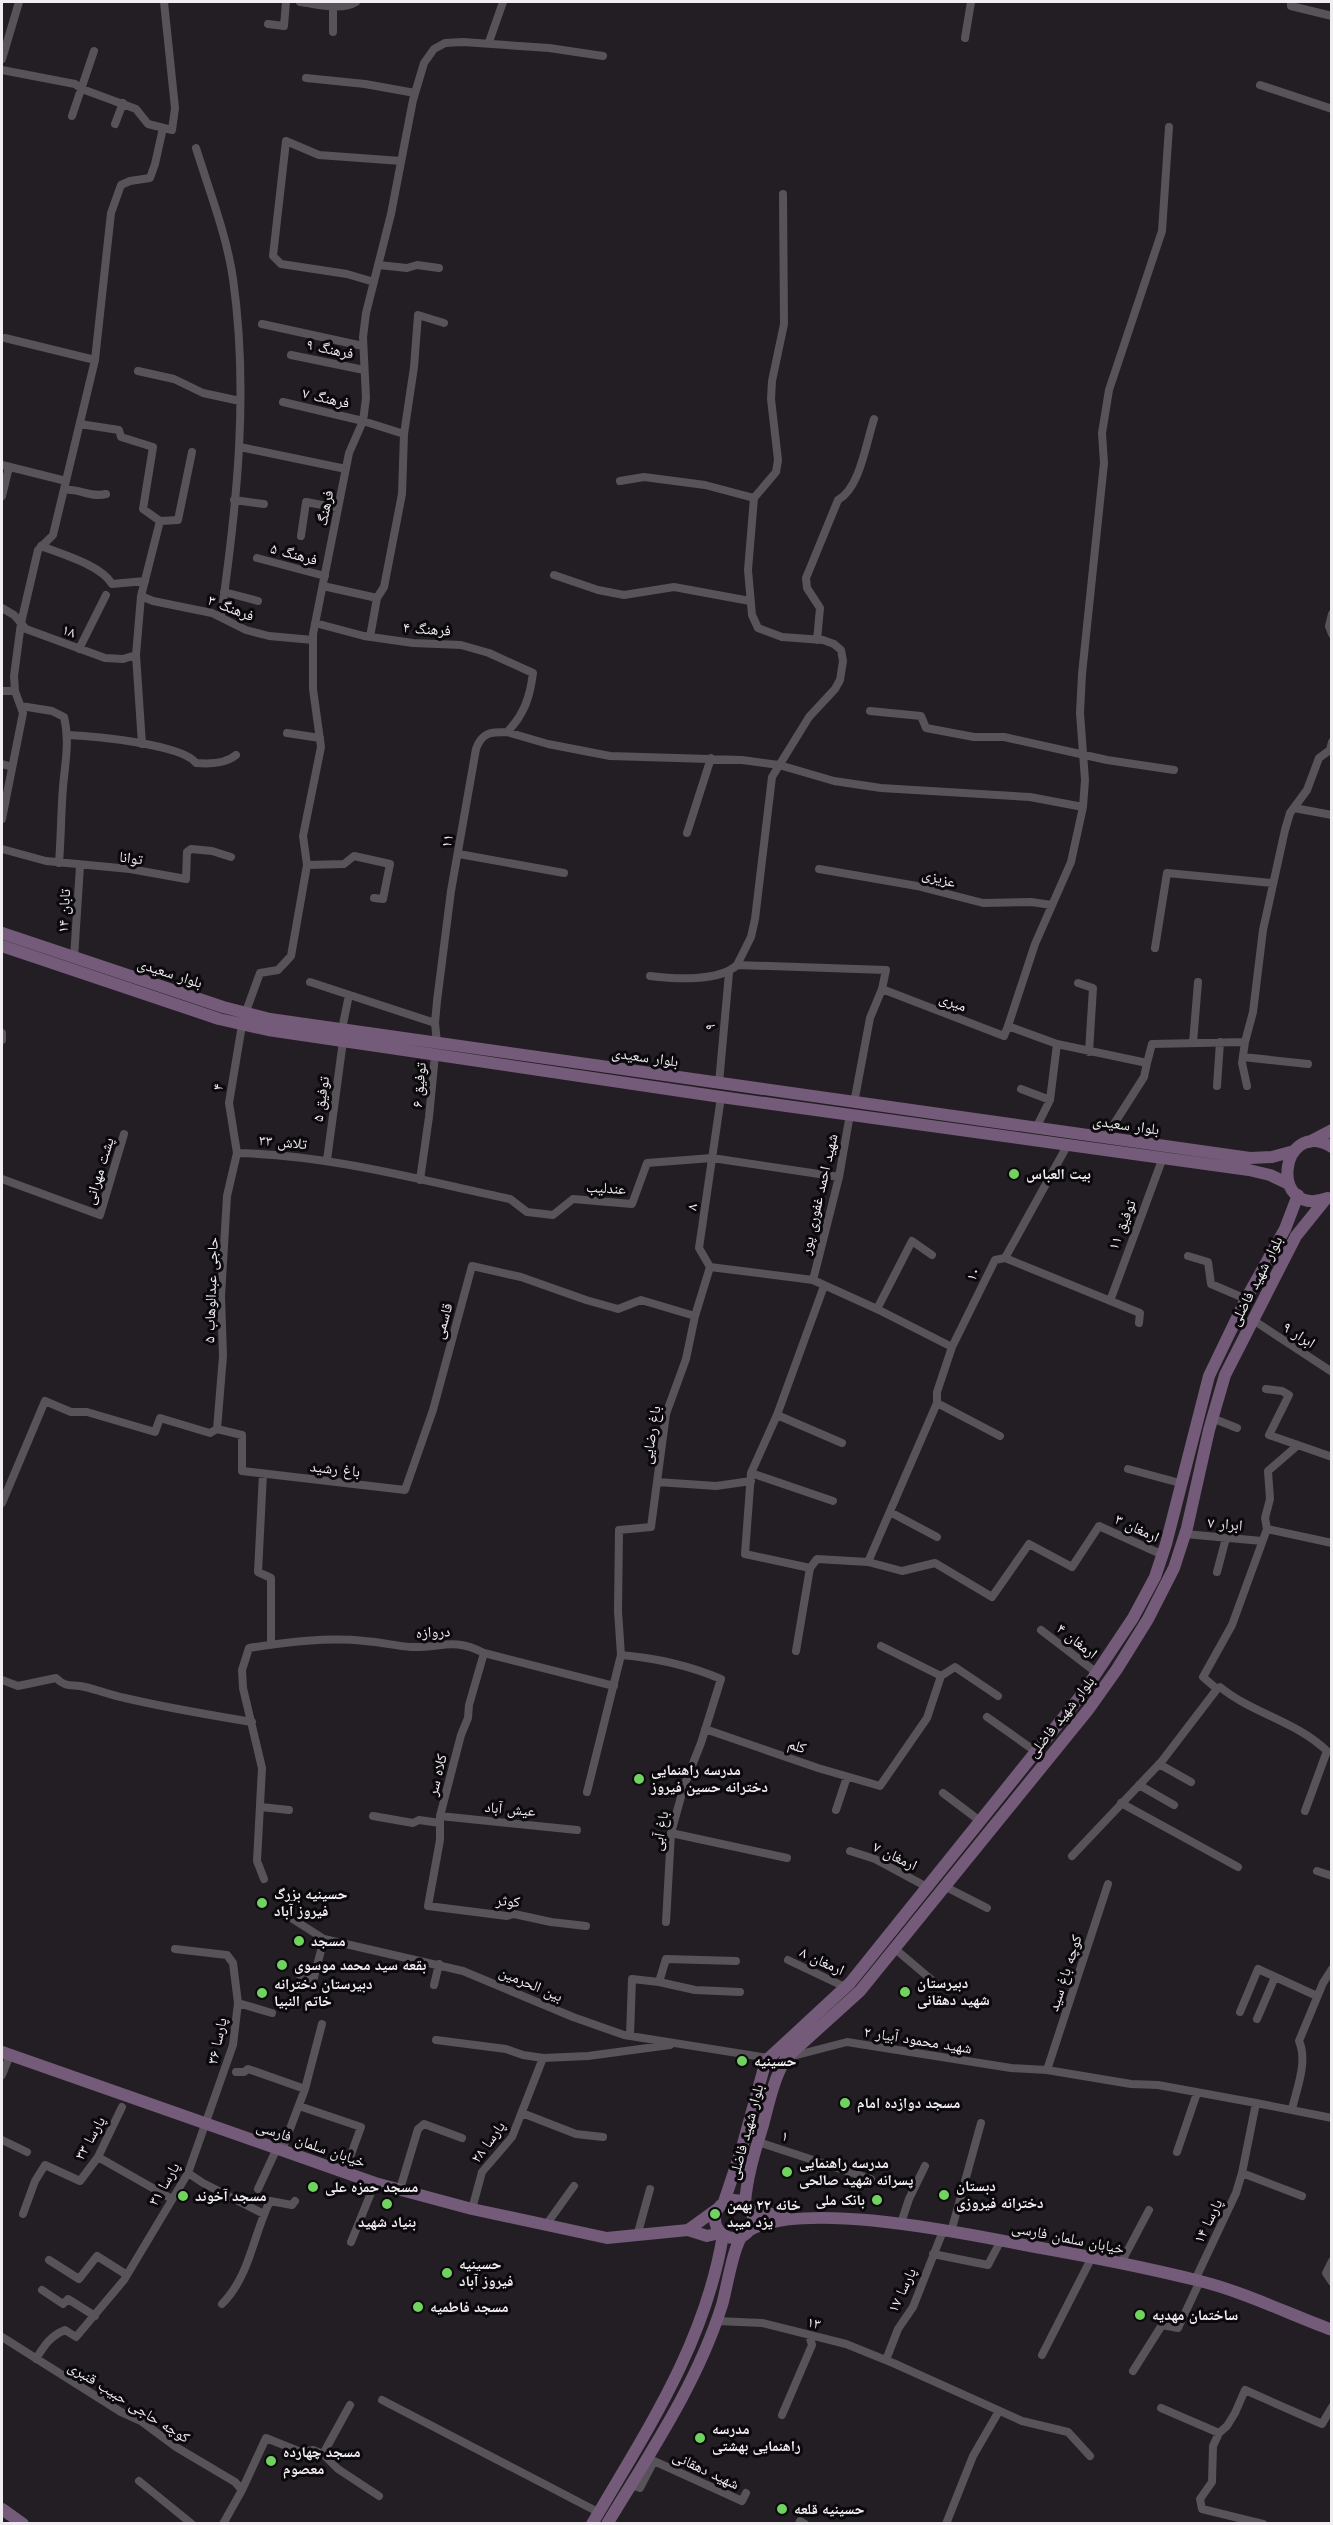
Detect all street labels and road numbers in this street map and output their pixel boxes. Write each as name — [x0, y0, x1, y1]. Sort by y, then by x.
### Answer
street label: فرهنگ ۹ — [305, 335, 355, 363]
street label: فرهنگ ۷ — [301, 384, 351, 412]
street label: فرهنگ — [313, 489, 337, 527]
street label: فرهنگ ۵ — [269, 539, 319, 569]
street label: فرهنگ ۳ — [205, 591, 257, 625]
street label: فرهنگ ۴ — [402, 618, 452, 640]
street label: ۱۸ — [60, 620, 79, 642]
street label: ۱۱ — [437, 833, 457, 849]
street label: توانا — [118, 848, 144, 868]
street label: عزیزی — [920, 865, 958, 892]
street label: تابان ۱۴ — [54, 888, 75, 934]
street label: بلوار سعیدی — [135, 954, 205, 993]
street label: میری — [937, 989, 969, 1016]
street label: ۹ — [701, 1023, 719, 1031]
street label: بلوار سعیدی — [610, 1043, 680, 1072]
street label: توفیق ۶ — [408, 1061, 431, 1108]
street label: توفیق ۵ — [309, 1075, 334, 1123]
street label: ۴ — [209, 1082, 227, 1092]
street label: بلوار سعیدی — [1091, 1111, 1161, 1140]
street label: تلاش ۳۳ — [258, 1131, 308, 1154]
street label: شهید احمد غفوری پور — [796, 1132, 843, 1257]
street label: پشت مهرانی — [80, 1135, 119, 1207]
street label: عندلیب — [586, 1178, 627, 1198]
street label: توفیق ۱۱ — [1104, 1197, 1141, 1253]
street label: ۸ — [683, 1202, 701, 1212]
street label: بلوار شهید فاضلی — [1226, 1233, 1287, 1329]
street label: حاجی عبدالوهاب ۵ — [200, 1236, 223, 1343]
street label: ۱۰ — [962, 1264, 984, 1284]
street label: قاسمی — [430, 1301, 457, 1341]
street label: ابرار ۹ — [1279, 1318, 1319, 1352]
street label: باغ رضایی — [638, 1404, 665, 1466]
street label: باغ رشید — [309, 1457, 361, 1482]
street label: ارمغان ۳ — [1112, 1510, 1162, 1547]
street label: ابرار ۷ — [1207, 1514, 1243, 1534]
street label: ارمغان ۴ — [1052, 1619, 1101, 1663]
street label: دروازه — [415, 1622, 451, 1642]
street label: بلوار شهید فاضلی — [1024, 1673, 1099, 1762]
street label: کلم — [785, 1735, 808, 1758]
street label: کلاه سر — [423, 1752, 451, 1799]
street label: عیش آباد — [484, 1798, 537, 1821]
street label: باغ آبی — [648, 1810, 673, 1852]
street label: ارمغان ۷ — [870, 1838, 920, 1875]
street label: کوثر — [494, 1891, 521, 1911]
street label: کوچه باغ سید — [1044, 1933, 1087, 2014]
street label: ارمغان ۸ — [797, 1943, 847, 1980]
street label: بین الحرمین — [496, 1963, 565, 2006]
street label: پارسا ۳۶ — [203, 2016, 231, 2066]
street label: شهید محمود آبیار ۲ — [863, 2023, 973, 2057]
street label: بلوار شهید فاضلی — [725, 2082, 768, 2182]
street label: پارسا ۳۳ — [71, 2113, 109, 2163]
street label: خیابان سلمان فارسی — [254, 2117, 368, 2172]
street label: پارسا ۲۸ — [467, 2118, 509, 2166]
street label: ۱ — [779, 2126, 791, 2146]
street label: پارسا ۳۱ — [144, 2159, 184, 2209]
street label: پارسا ۱۴ — [1190, 2196, 1226, 2246]
street label: خیابان سلمان فارسی — [1010, 2218, 1126, 2259]
street label: پارسا ۱۷ — [884, 2265, 920, 2315]
street label: ۱۳ — [805, 2313, 823, 2333]
street label: کوچه حاجی حبیب قنبری — [64, 2357, 193, 2448]
street label: شهید دهقانی — [670, 2447, 742, 2494]

